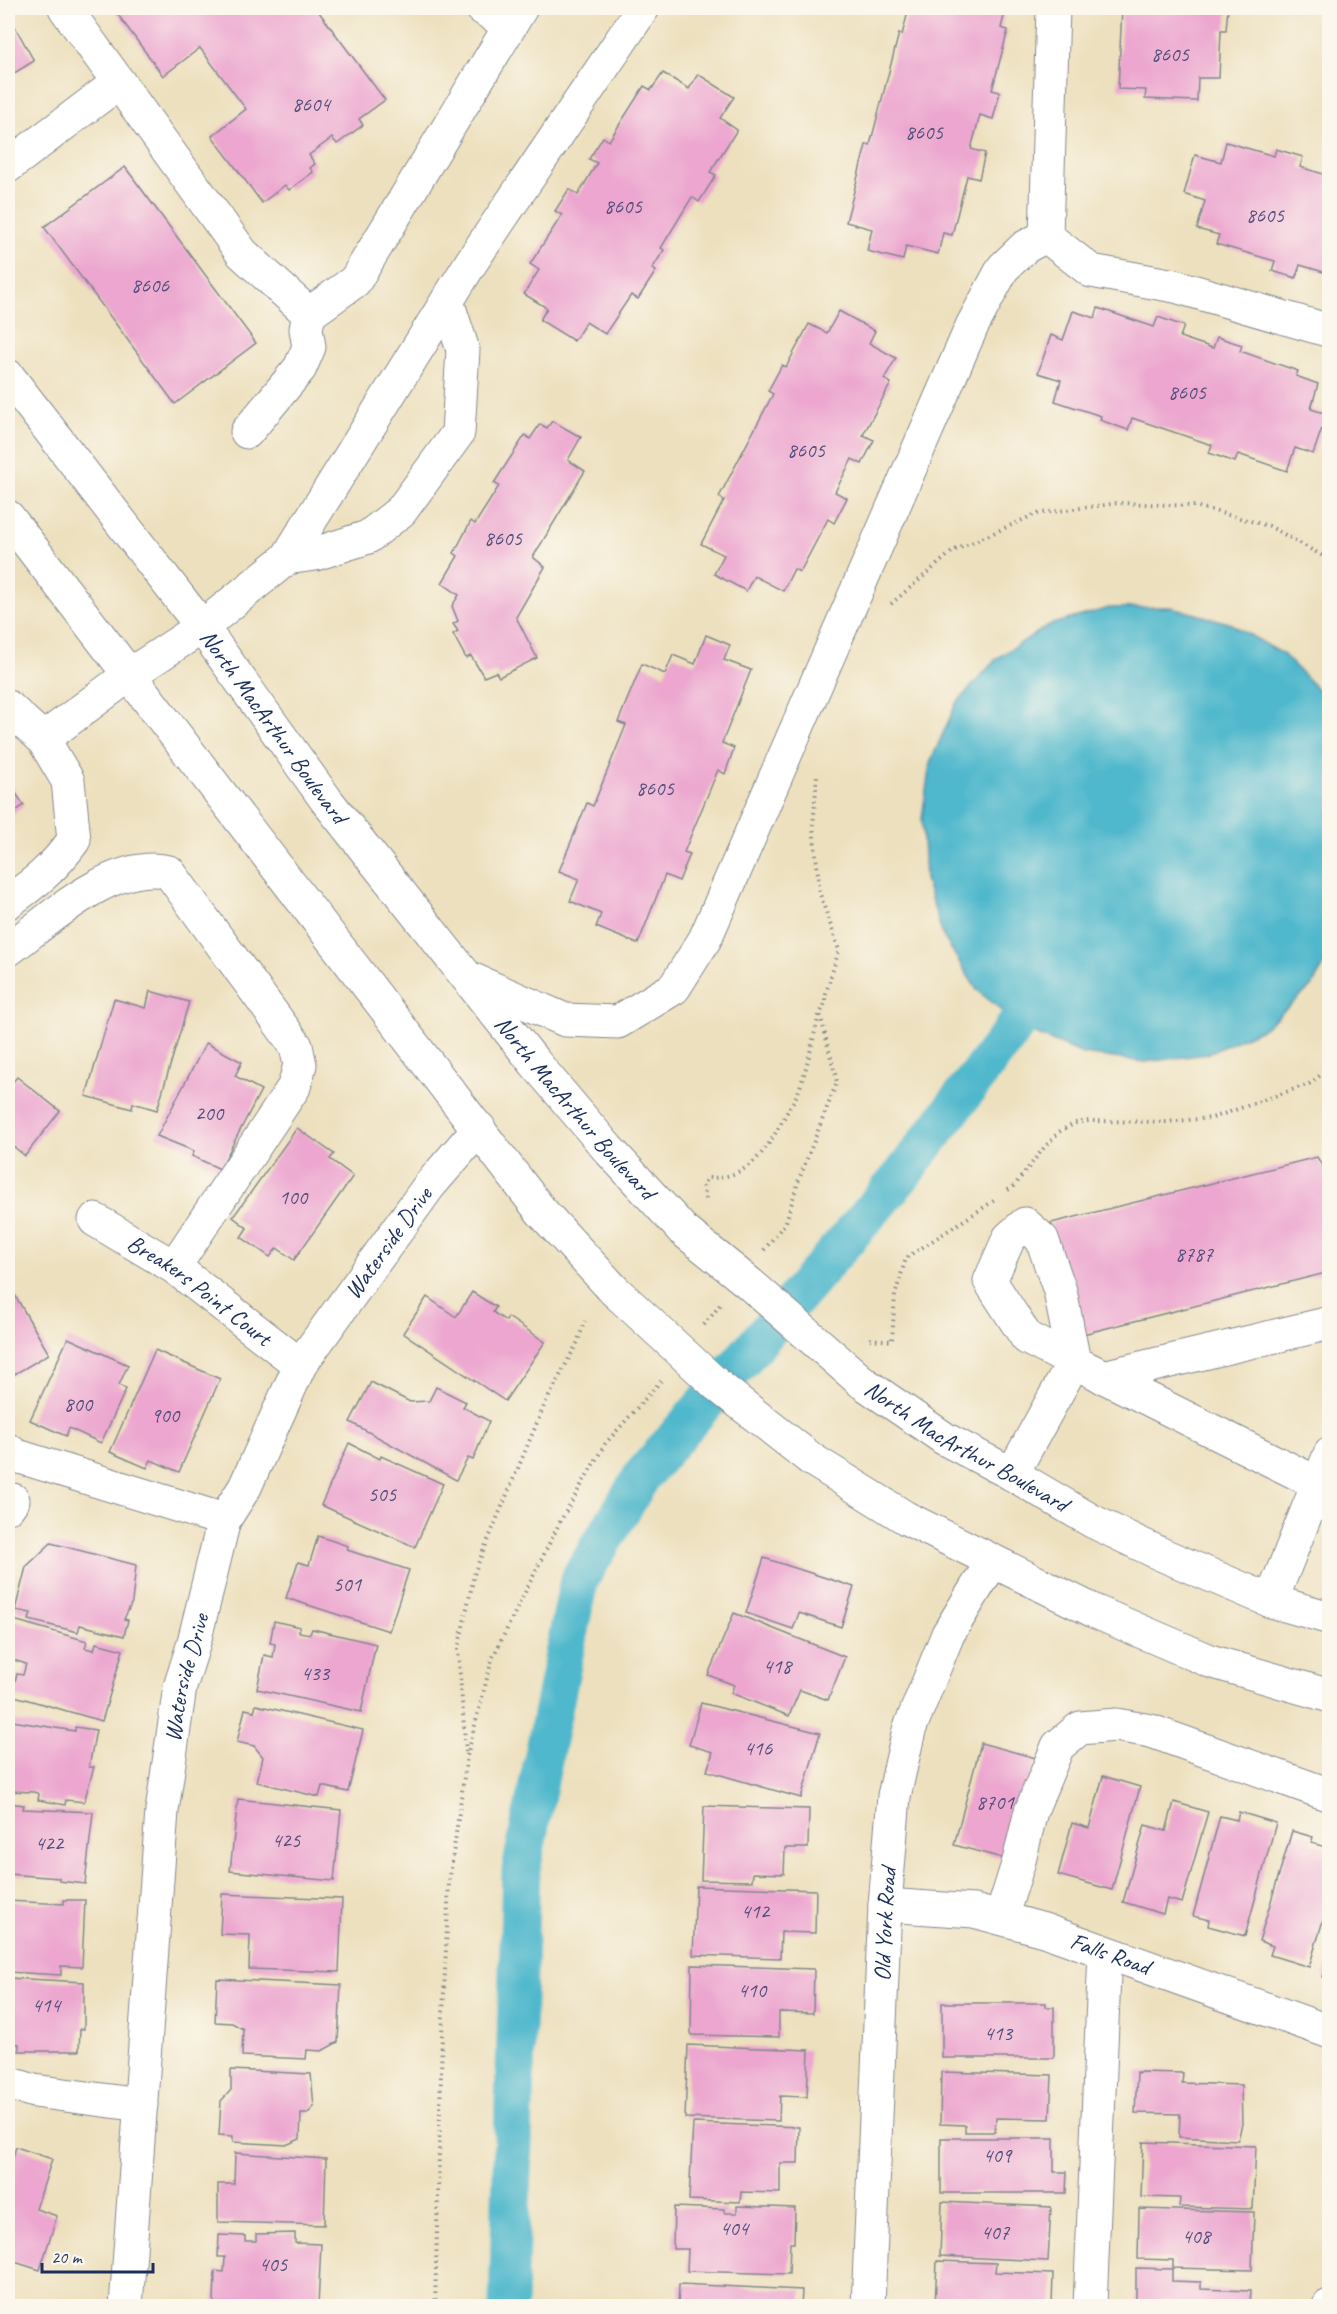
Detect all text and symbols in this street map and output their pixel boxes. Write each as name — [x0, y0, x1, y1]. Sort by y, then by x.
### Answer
house number: 8605 — [1151, 41, 1190, 67]
house number: 8604 — [292, 91, 332, 117]
house number: 8605 — [905, 119, 944, 145]
house number: 8605 — [604, 193, 643, 219]
house number: 8605 — [1246, 202, 1285, 228]
house number: 8606 — [131, 272, 169, 298]
house number: 8605 — [1168, 379, 1207, 405]
house number: 8605 — [787, 437, 826, 463]
house number: 8605 — [484, 525, 523, 551]
street label: North MacArthur Boulevard — [194, 623, 356, 833]
house number: 8605 — [636, 775, 675, 801]
street label: North MacArthur Boulevard — [488, 1009, 665, 1208]
house number: 200 — [195, 1100, 225, 1126]
street label: Waterside Drive — [338, 1179, 440, 1305]
house number: 100 — [279, 1184, 309, 1210]
street label: Breakers Point Court — [122, 1228, 279, 1354]
house number: 8787 — [1175, 1241, 1214, 1267]
street label: North MacArthur Boulevard — [859, 1373, 1077, 1521]
house number: 800 — [64, 1391, 94, 1417]
house number: 900 — [151, 1402, 181, 1428]
house number: 505 — [368, 1481, 398, 1507]
house number: 501 — [333, 1571, 363, 1597]
street label: Waterside Drive — [157, 1608, 216, 1744]
house number: 418 — [763, 1653, 794, 1679]
house number: 433 — [301, 1660, 331, 1686]
house number: 416 — [744, 1735, 773, 1761]
house number: 8701 — [976, 1789, 1015, 1815]
house number: 425 — [272, 1827, 302, 1853]
house number: 422 — [35, 1830, 65, 1856]
street label: Old York Road — [867, 1863, 903, 1982]
house number: 412 — [741, 1898, 771, 1924]
street label: Falls Road — [1066, 1926, 1157, 1983]
house number: 410 — [738, 1977, 768, 2003]
house number: 414 — [32, 1992, 63, 2018]
house number: 413 — [984, 2020, 1014, 2046]
house number: 409 — [983, 2142, 1013, 2168]
house number: 404 — [720, 2215, 751, 2241]
house number: 407 — [981, 2219, 1011, 2245]
house number: 408 — [1182, 2223, 1213, 2249]
scale bar — [42, 2236, 153, 2274]
text: 20 m — [51, 2246, 84, 2268]
house number: 405 — [259, 2251, 289, 2277]

